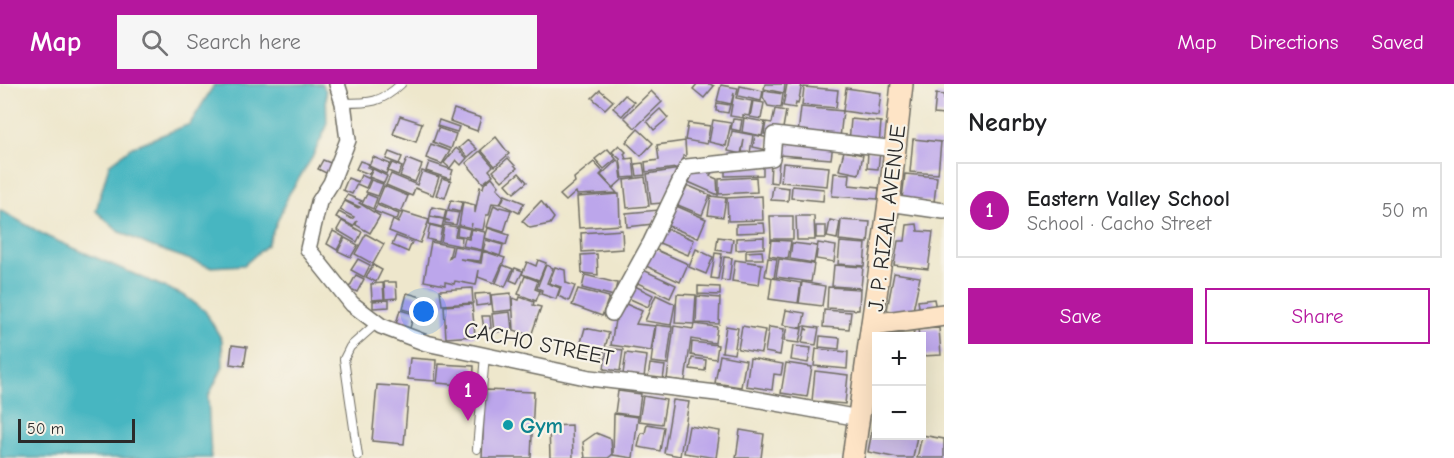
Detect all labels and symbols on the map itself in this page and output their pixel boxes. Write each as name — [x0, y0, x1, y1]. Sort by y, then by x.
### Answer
street label: J. P. RIZAL AVENUE — [863, 123, 911, 313]
your location — [409, 297, 438, 326]
street label: CACHO STREET — [462, 317, 616, 371]
pin: 1 — [448, 372, 488, 421]
place label: Gym — [520, 413, 563, 439]
scale bar — [18, 416, 135, 444]
marker: Gym — [501, 418, 515, 432]

